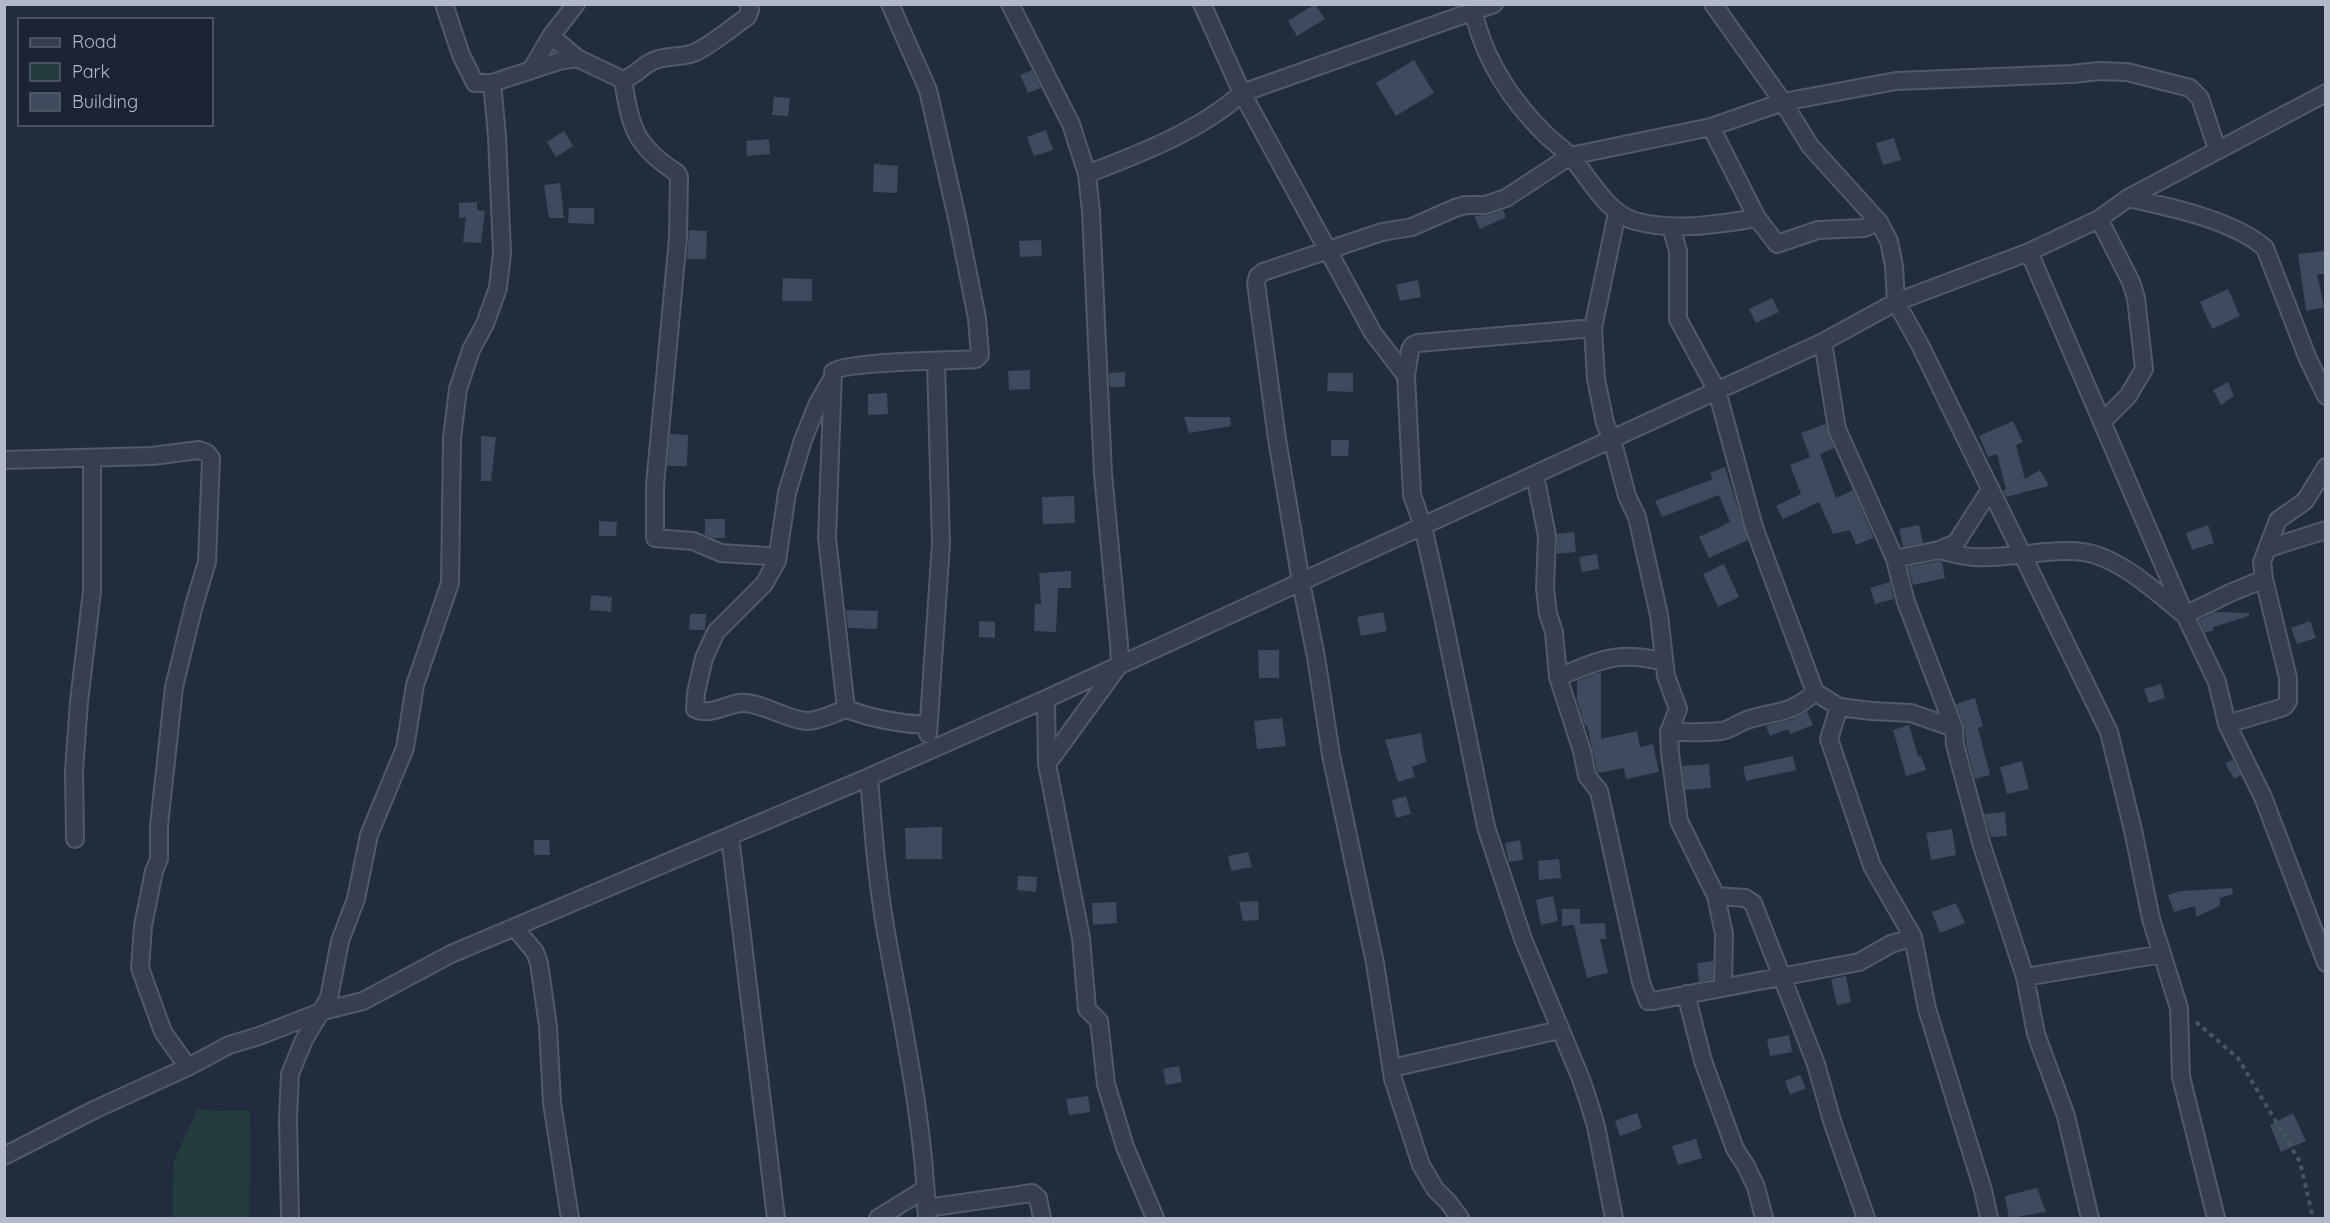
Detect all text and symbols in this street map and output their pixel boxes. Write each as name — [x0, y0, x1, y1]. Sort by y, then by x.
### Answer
legend — [18, 18, 213, 126]
text: Road — [72, 30, 117, 53]
text: Park — [72, 60, 110, 83]
text: Building — [72, 90, 138, 113]

